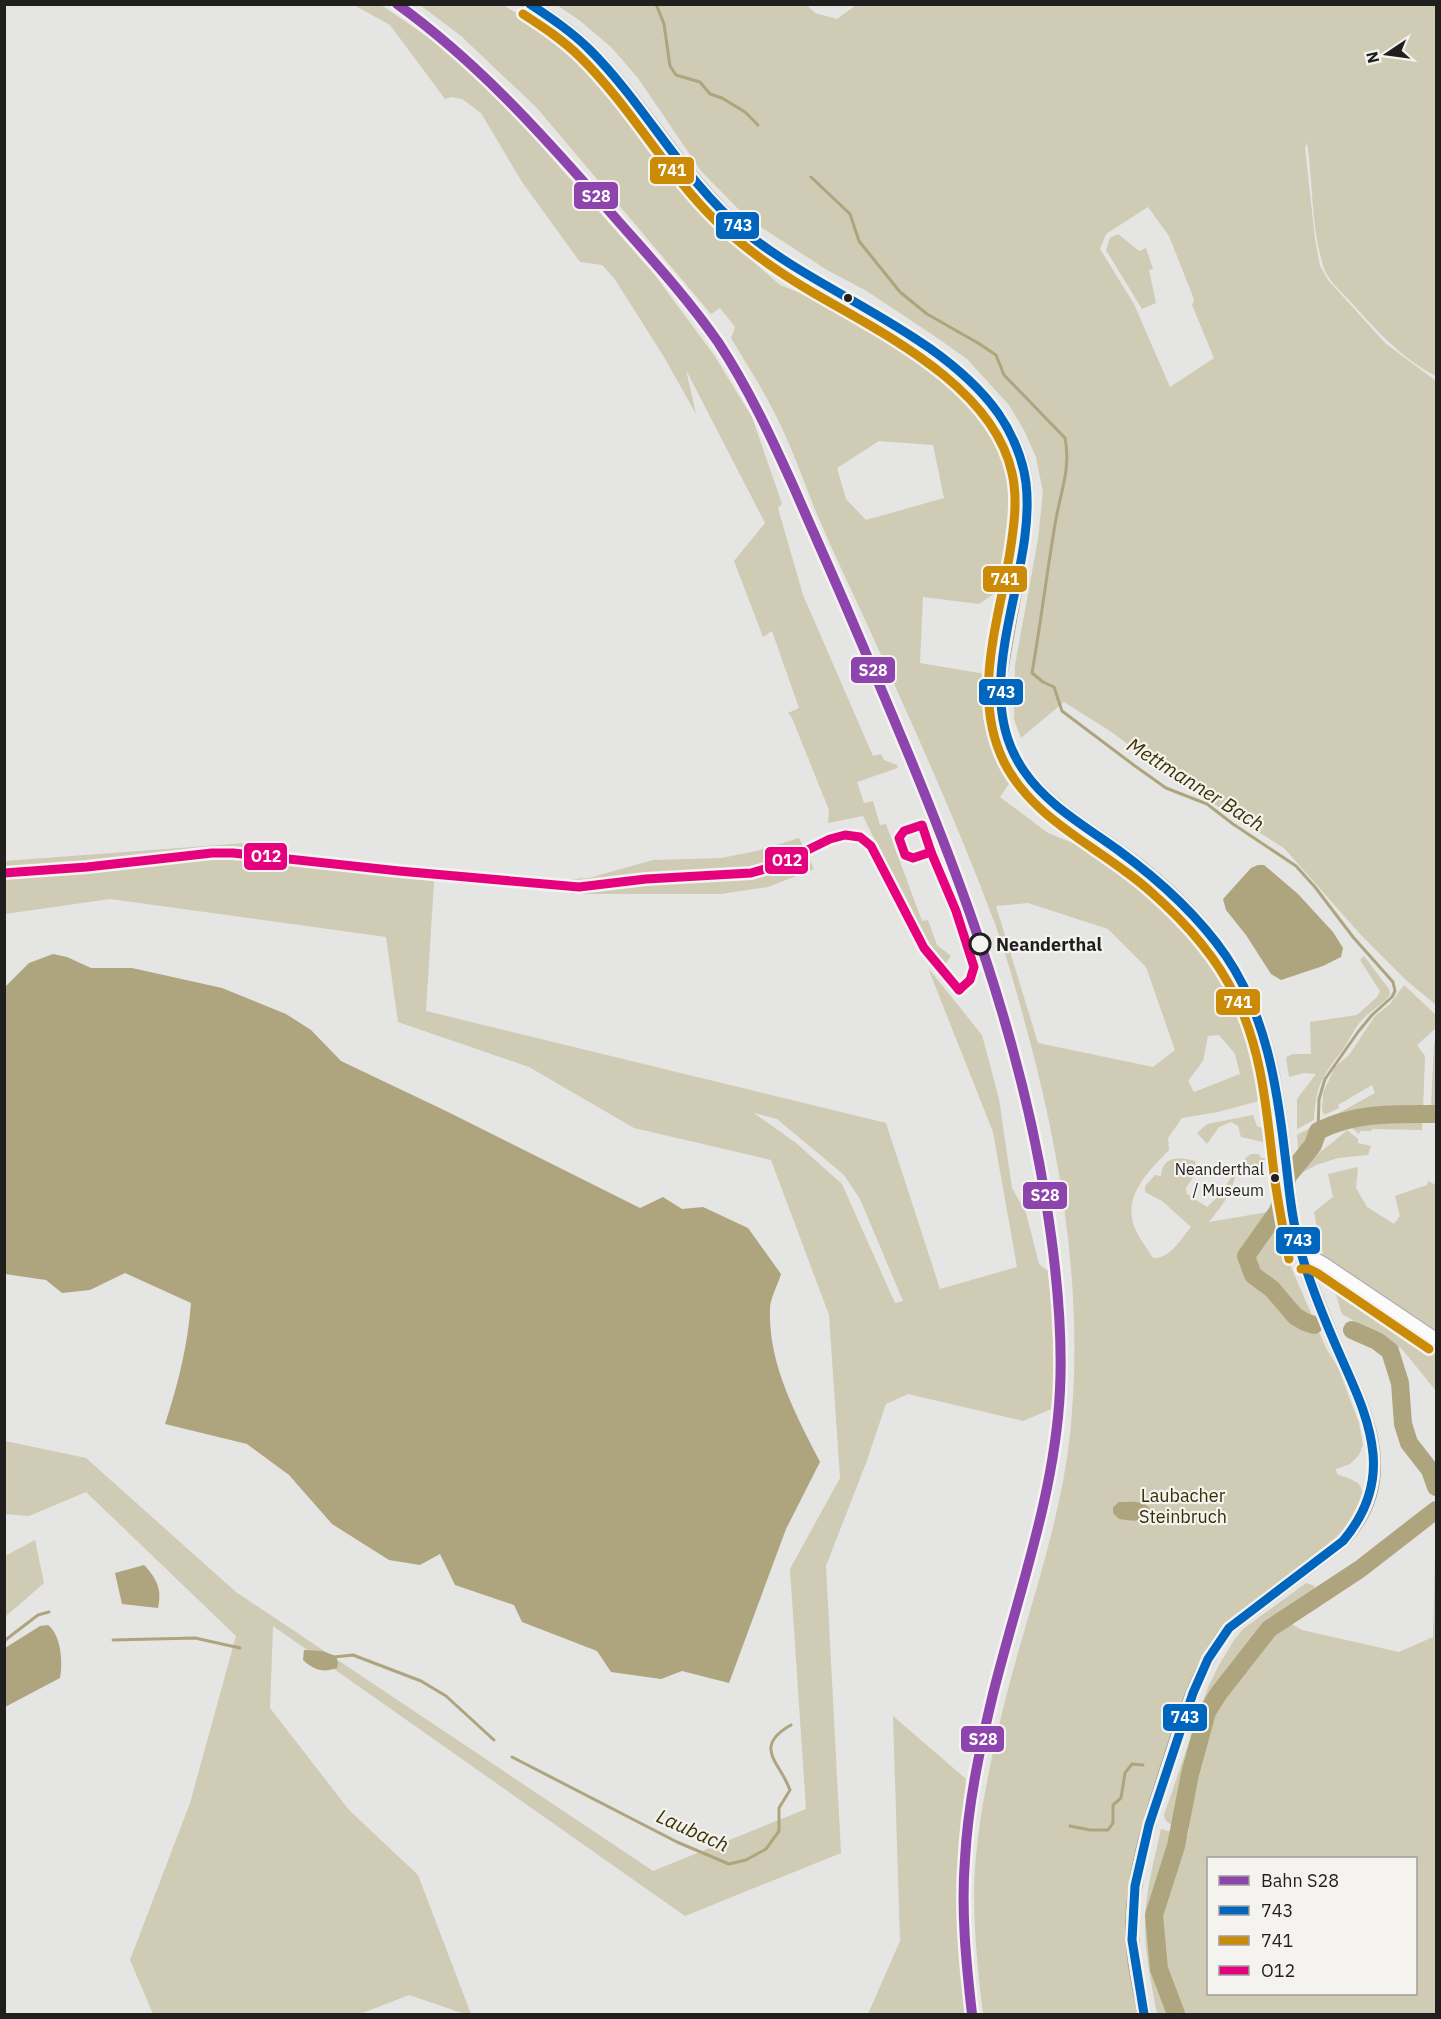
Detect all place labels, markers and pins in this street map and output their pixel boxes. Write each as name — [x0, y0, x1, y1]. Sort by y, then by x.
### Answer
unlabelled marker — [842, 292, 854, 304]
marker: Neanderthal — [969, 933, 991, 955]
place label: Neanderthal — [996, 933, 1102, 956]
place label: Neanderthal / Museum — [1175, 1159, 1264, 1200]
marker: Neanderthal / Museum — [1269, 1172, 1281, 1184]

